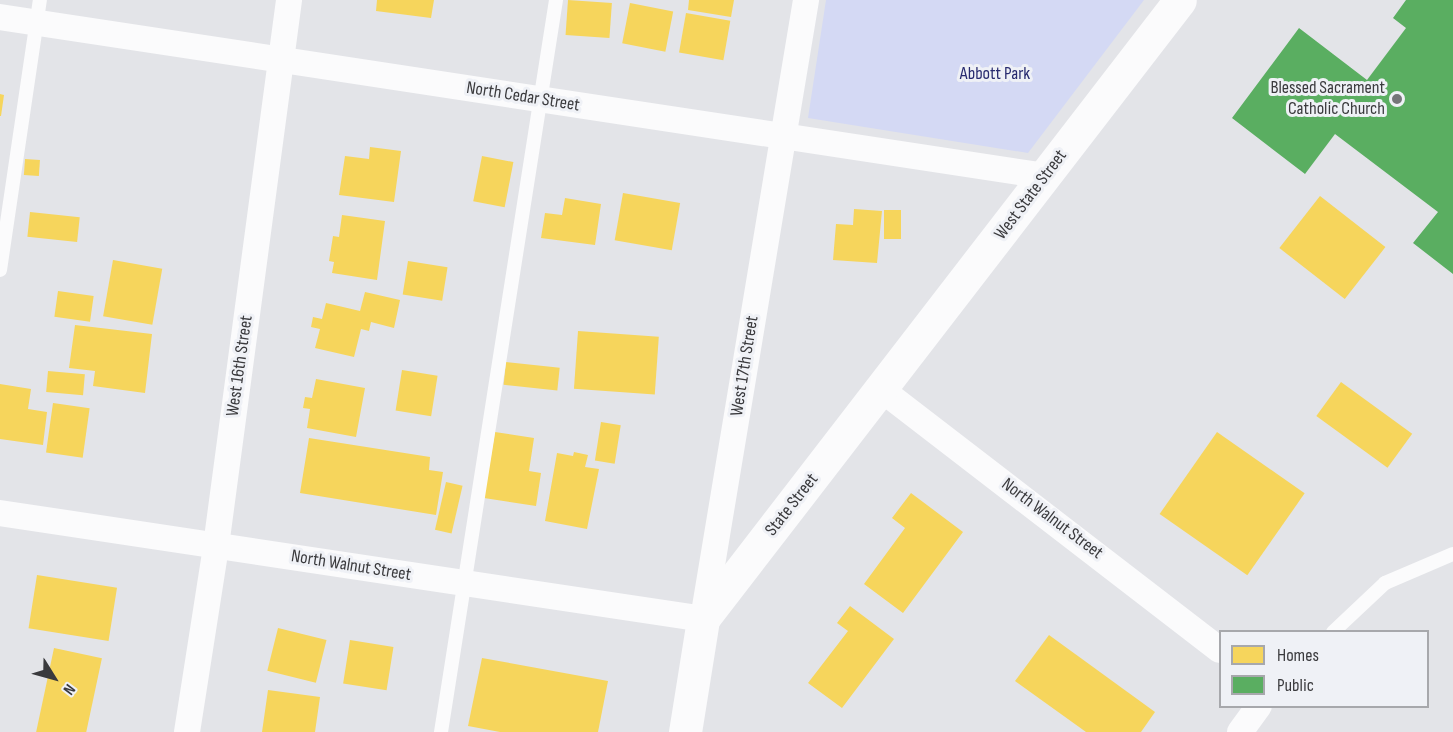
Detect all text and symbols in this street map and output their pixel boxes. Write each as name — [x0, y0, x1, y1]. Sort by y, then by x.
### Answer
park label: Abbott Park — [960, 63, 1030, 85]
street label: North Cedar Street — [465, 77, 581, 117]
place label: Blessed Sacrament Catholic Church — [1270, 78, 1385, 121]
marker: Blessed Sacrament Catholic Church — [1390, 92, 1404, 106]
street label: West State Street — [990, 146, 1072, 244]
street label: West 16th Street — [222, 314, 258, 418]
street label: West 17th Street — [726, 314, 764, 418]
street label: State Street — [761, 469, 823, 541]
street label: North Walnut Street — [997, 474, 1107, 564]
street label: North Walnut Street — [289, 546, 413, 586]
legend — [1219, 630, 1429, 708]
text: Homes — [1277, 645, 1319, 666]
north arrow — [24, 648, 84, 708]
text: Public — [1277, 675, 1314, 696]
text: N — [59, 680, 79, 698]

